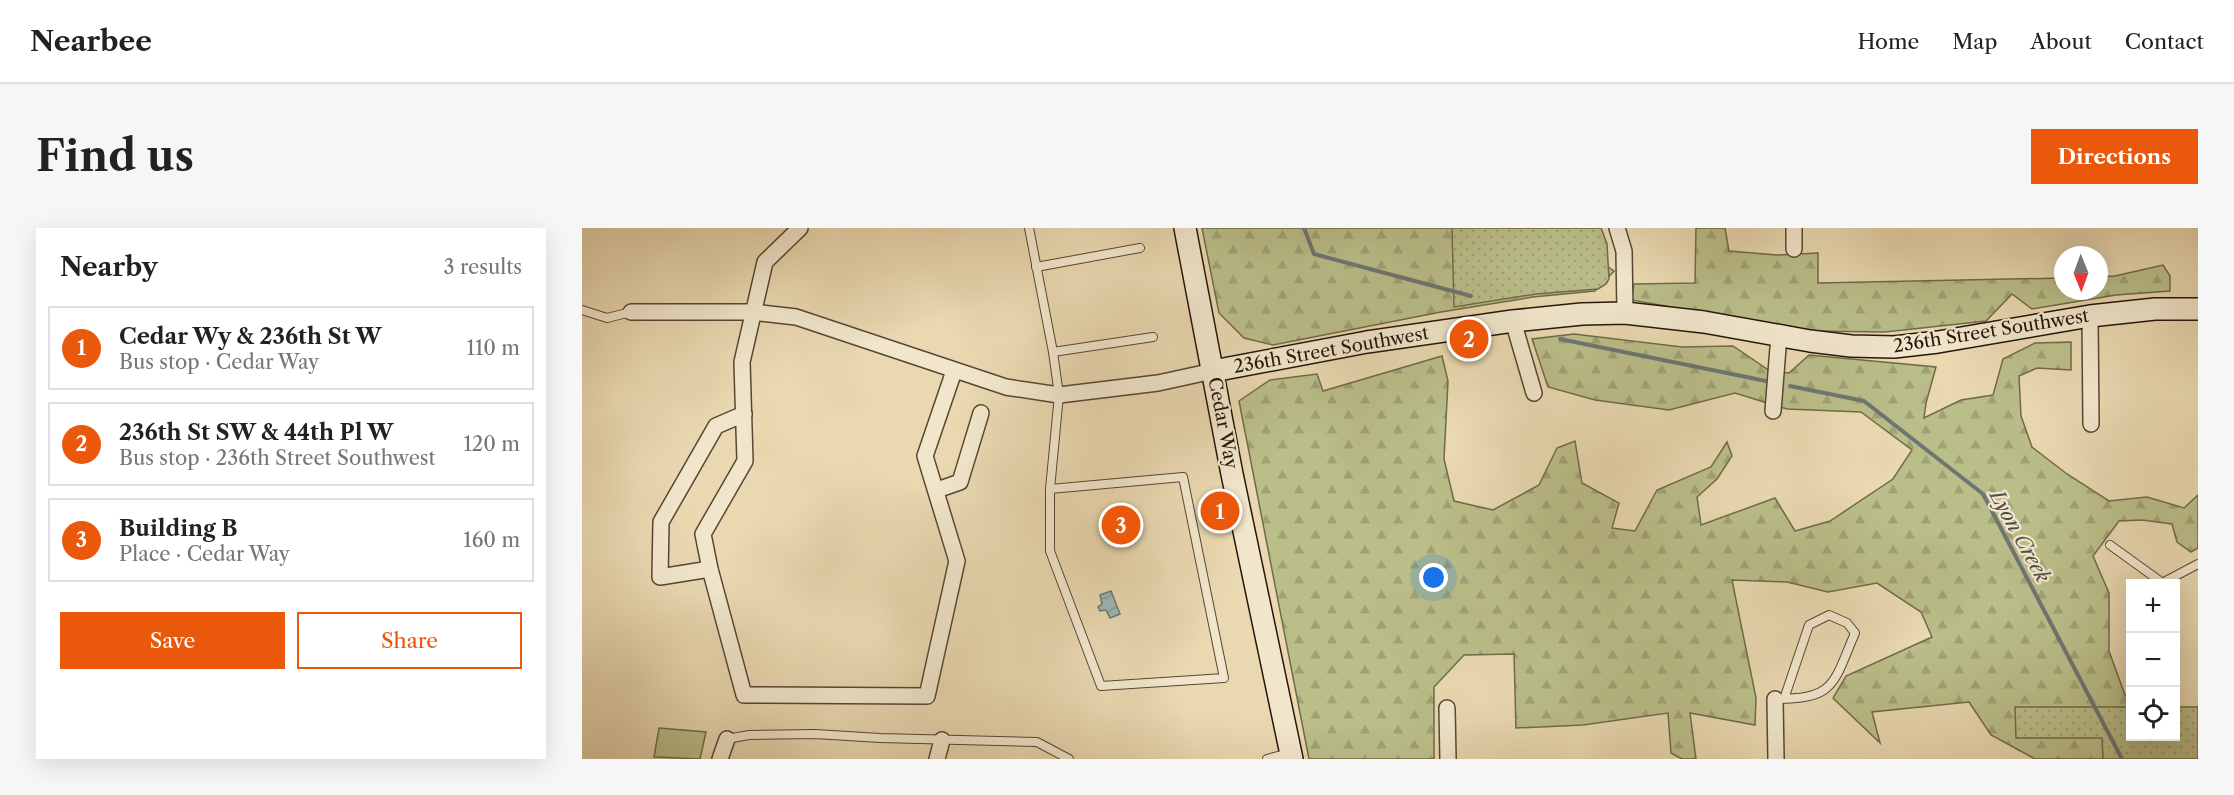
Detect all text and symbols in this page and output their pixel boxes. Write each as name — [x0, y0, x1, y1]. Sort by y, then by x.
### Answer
text: Nearbee — [30, 24, 152, 58]
text: Home — [1858, 29, 1919, 54]
text: Map — [1952, 29, 1997, 54]
text: About — [2030, 29, 2092, 54]
text: Contact — [2125, 29, 2204, 54]
button: Directions — [2031, 129, 2198, 184]
text: Find us — [36, 130, 194, 182]
north arrow — [2054, 246, 2108, 300]
text: Nearby — [60, 251, 158, 283]
text: 3 results — [444, 255, 522, 279]
street label: 236th Street Southwest — [1892, 305, 2091, 357]
pin: 2 — [1450, 316, 1488, 362]
street label: 236th Street Southwest — [1232, 322, 1431, 378]
text: Cedar Wy & 236th St W — [119, 323, 382, 350]
text: 1 — [77, 336, 86, 360]
text: 110 m — [467, 336, 520, 360]
text: Bus stop · Cedar Way — [119, 350, 319, 374]
street label: Cedar Way — [1203, 375, 1243, 472]
text: 236th St SW & 44th Pl W — [119, 419, 394, 446]
text: 2 — [76, 432, 87, 456]
text: 120 m — [463, 432, 520, 456]
text: Bus stop · 236th Street Southwest — [119, 446, 436, 470]
water label: Lyon Creek — [1984, 484, 2055, 587]
pin: 1 — [1200, 488, 1240, 534]
pin: 3 — [1102, 502, 1140, 548]
text: Building B — [119, 515, 238, 542]
text: 3 — [76, 528, 87, 552]
text: 160 m — [463, 528, 520, 552]
text: Place · Cedar Way — [119, 542, 290, 566]
your location — [1419, 563, 1448, 592]
map controls — [2126, 579, 2180, 741]
button: + — [2126, 579, 2180, 633]
button: Save — [60, 612, 285, 669]
button: Share — [297, 612, 522, 669]
button: − — [2126, 633, 2180, 687]
button: locate — [2126, 687, 2180, 741]

